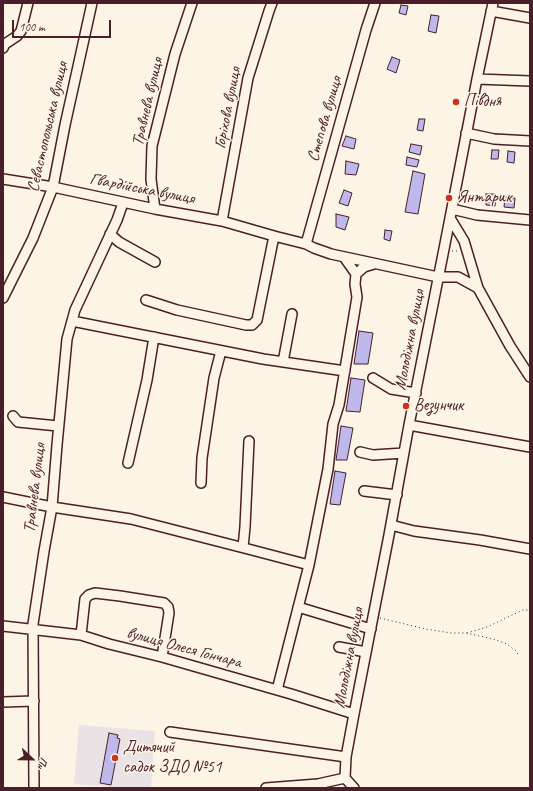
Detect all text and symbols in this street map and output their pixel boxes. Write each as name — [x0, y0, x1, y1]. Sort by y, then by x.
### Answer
scale bar — [14, 12, 113, 38]
text: 100 m — [19, 19, 45, 35]
street label: Травнева вулиця — [128, 56, 168, 148]
street label: Севастопольська вулиця — [23, 60, 73, 194]
street label: Горіхова вулиця — [210, 66, 246, 150]
street label: Степова вулиця — [303, 74, 347, 164]
place label: Півдня — [464, 92, 501, 112]
marker: Півдня — [451, 97, 461, 107]
street label: Гвардійська вулиця — [88, 169, 196, 209]
place label: Янтарик — [457, 188, 511, 208]
marker: Янтарик — [444, 193, 454, 203]
street label: Молодіжна вулиця — [390, 288, 430, 392]
place label: Везунчик — [414, 396, 463, 416]
marker: Везунчик — [401, 401, 411, 411]
street label: Травнева вулиця — [19, 442, 51, 534]
street label: Молодіжна вулиця — [329, 606, 369, 710]
street label: вулиця Олеся Гончара — [124, 623, 244, 673]
place label: Дитячий садок ЗДО №51 — [123, 738, 222, 778]
north arrow — [12, 739, 52, 779]
marker: Дитячий садок ЗДО №51 — [110, 753, 120, 763]
text: Пн — [34, 756, 52, 771]

